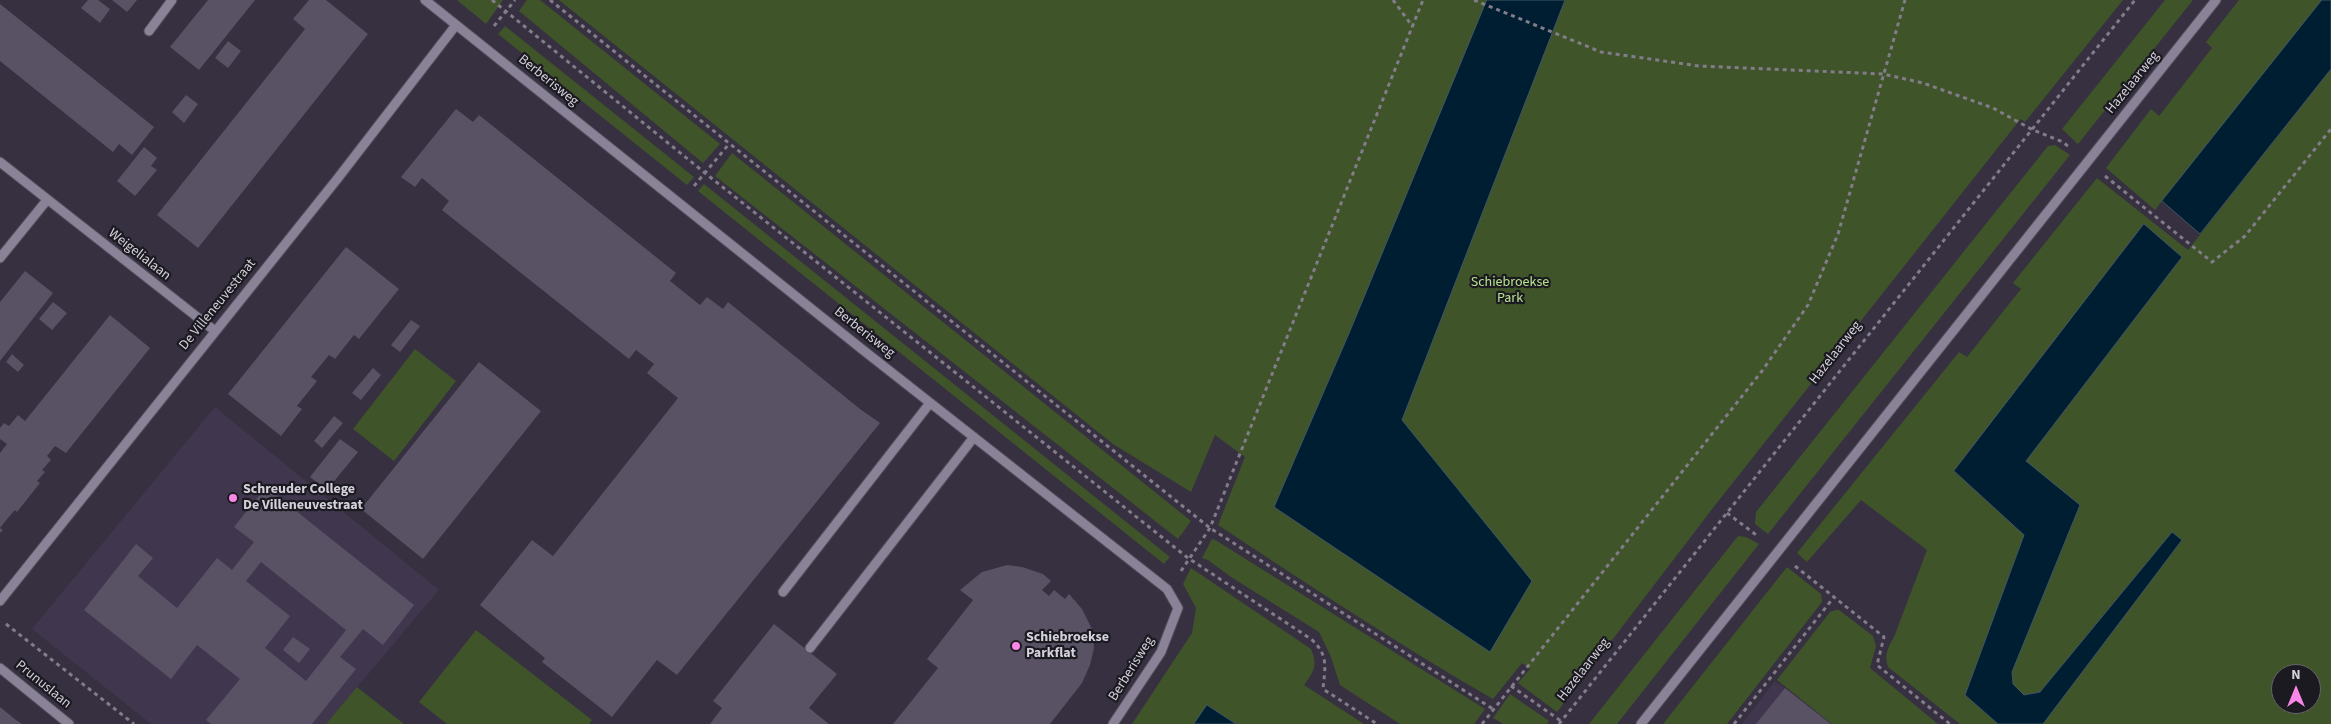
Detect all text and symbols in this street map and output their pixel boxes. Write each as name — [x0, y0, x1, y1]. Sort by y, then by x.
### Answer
street label: Hazelaarweg — [2103, 48, 2163, 118]
street label: Berberisweg — [514, 52, 582, 110]
street label: Weigelialaan — [104, 225, 174, 285]
street label: De Villeneuvestraat — [176, 256, 260, 354]
park label: Schiebroekse Park — [1471, 275, 1549, 308]
street label: Berberisweg — [830, 304, 898, 362]
street label: Hazelaarweg — [1806, 318, 1866, 388]
place label: Schreuder College De Villeneuvestraat — [243, 482, 363, 514]
marker: Schreuder College De Villeneuvestraat — [227, 492, 239, 504]
place label: Schiebroekse Parkflat — [1026, 630, 1109, 662]
street label: Berberisweg — [1106, 634, 1158, 704]
street label: Hazelaarweg — [1554, 635, 1614, 705]
marker: Schiebroekse Parkflat — [1010, 640, 1022, 652]
street label: Prunuslaan — [12, 657, 74, 713]
north arrow — [2271, 664, 2321, 714]
text: N — [2291, 665, 2301, 685]

